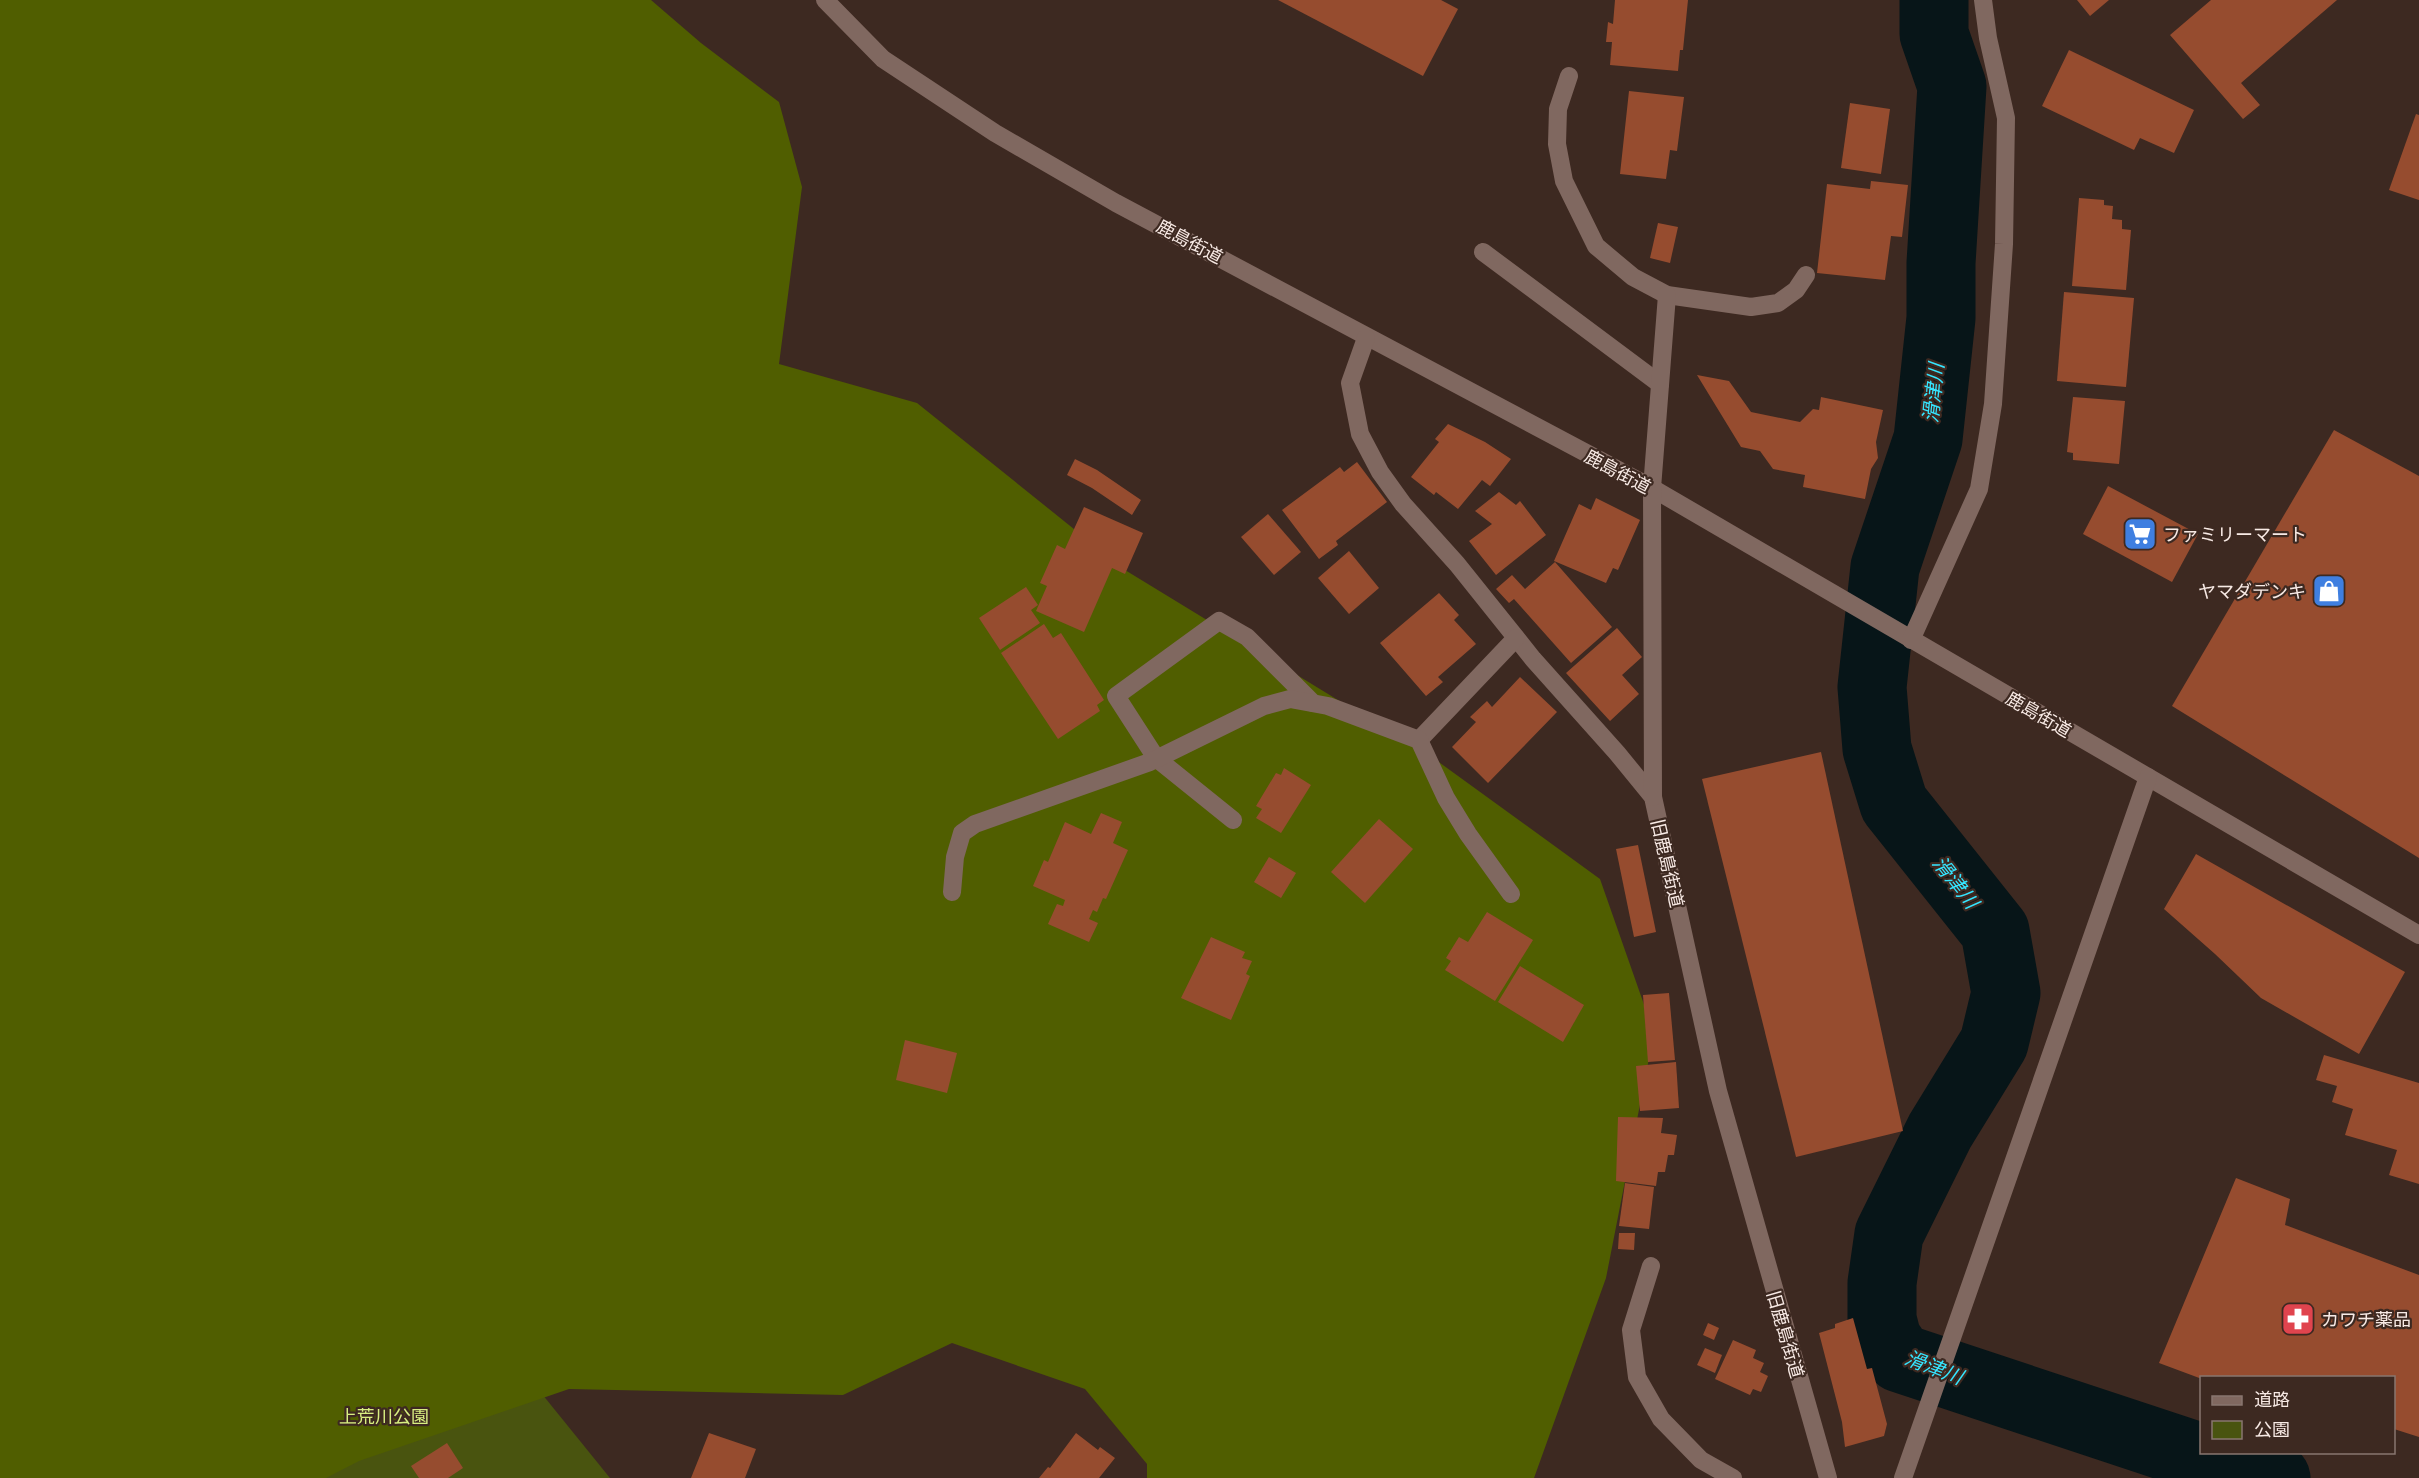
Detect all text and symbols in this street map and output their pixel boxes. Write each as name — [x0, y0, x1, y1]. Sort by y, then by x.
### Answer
street label: 鹿島街道 — [1154, 215, 1226, 267]
water label: 滑津川 — [1918, 360, 1948, 424]
street label: 鹿島街道 — [1582, 445, 1654, 497]
supermarket icon: ファミリーマート — [2122, 516, 2158, 552]
place label: ファミリーマート — [2163, 524, 2307, 544]
shop icon: ヤマダデンキ — [2311, 573, 2347, 609]
place label: ヤマダデンキ — [2198, 581, 2306, 601]
street label: 鹿島街道 — [2003, 687, 2075, 741]
street label: 旧鹿島街道 — [1648, 817, 1688, 909]
water label: 滑津川 — [1928, 851, 1985, 914]
street label: 旧鹿島街道 — [1764, 1288, 1808, 1380]
pharmacy icon: カワチ薬品 — [2280, 1301, 2316, 1337]
place label: カワチ薬品 — [2321, 1309, 2411, 1329]
water label: 滑津川 — [1902, 1346, 1968, 1389]
legend — [2200, 1376, 2395, 1454]
text: 道路 — [2254, 1389, 2290, 1409]
park label: 上荒川公園 — [339, 1406, 429, 1426]
text: 公園 — [2254, 1419, 2290, 1439]

